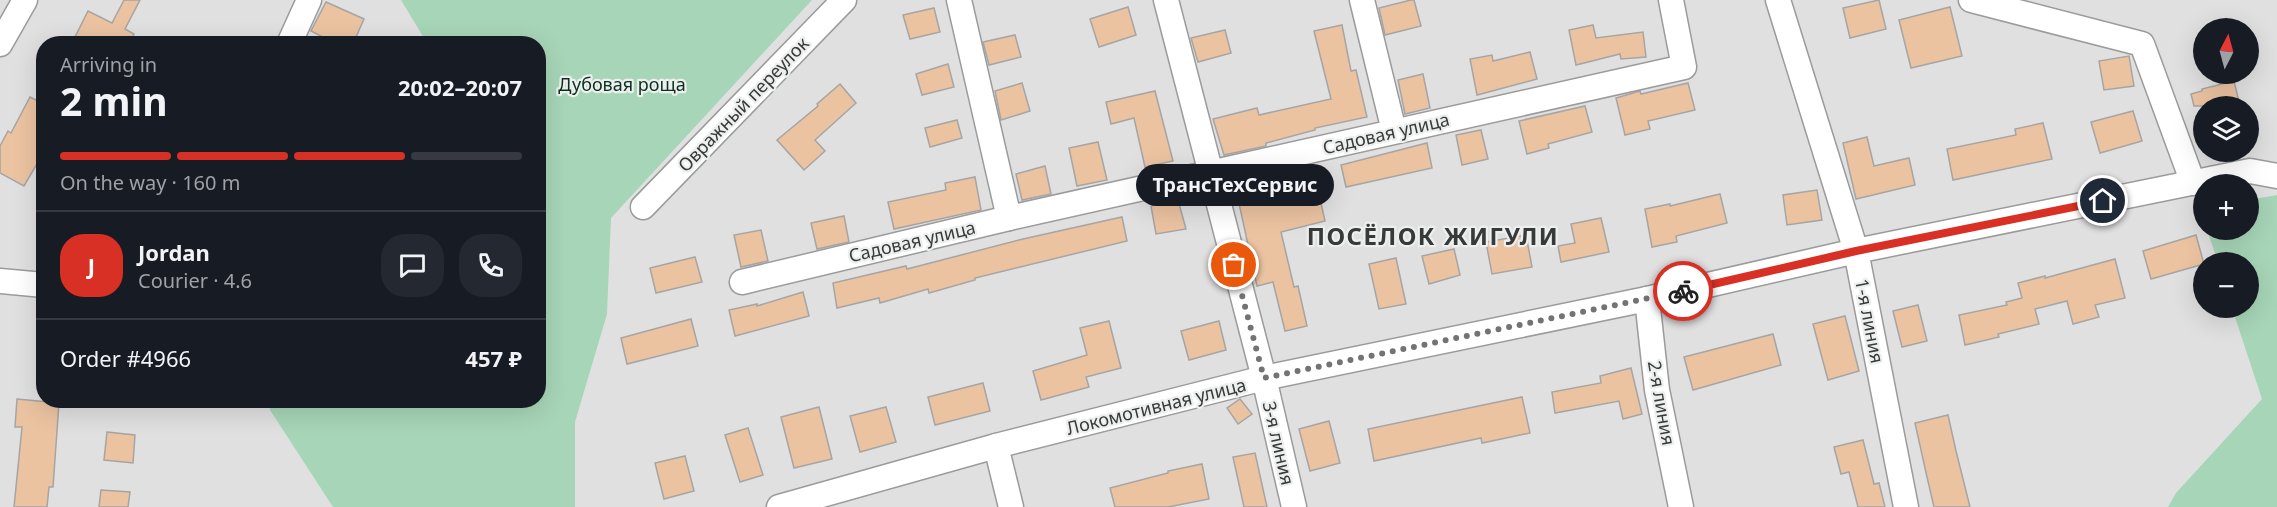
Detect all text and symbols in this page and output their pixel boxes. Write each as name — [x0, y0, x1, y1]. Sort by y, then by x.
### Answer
north arrow — [2193, 18, 2259, 84]
map controls — [2193, 18, 2259, 318]
street label: Овражный переулок — [672, 31, 814, 177]
text: Arriving in — [60, 51, 157, 78]
text: 20:02–20:07 — [398, 72, 522, 102]
park label: Дубовая роща — [558, 72, 686, 96]
text: 2 min — [60, 74, 167, 127]
button: layers — [2193, 96, 2259, 162]
street label: Садовая улица — [1320, 107, 1452, 159]
callout: ТрансТехСервис — [1135, 163, 1333, 205]
text: On the way · 160 m — [60, 169, 240, 196]
text: ТрансТехСервис — [1152, 171, 1318, 198]
button: + — [2193, 174, 2259, 240]
pin — [2077, 175, 2128, 226]
icon: home — [2086, 184, 2119, 217]
street label: Садовая улица — [846, 215, 978, 267]
district label: ПОСЁЛОК ЖИГУЛИ — [1307, 219, 1559, 252]
button: chat — [381, 234, 444, 297]
button: phone — [459, 234, 522, 297]
text: Jordan — [138, 237, 210, 267]
pin — [1208, 239, 1259, 290]
icon: bag — [1217, 248, 1250, 281]
text: J — [88, 250, 95, 280]
button: − — [2193, 252, 2259, 318]
courier — [1653, 261, 1713, 321]
text: Courier · 4.6 — [138, 267, 252, 294]
icon: bike — [1667, 275, 1700, 308]
street label: 1-я линия — [1850, 277, 1890, 365]
text: Order #4966 — [60, 343, 191, 373]
text: 457 ₽ — [465, 343, 522, 373]
street label: 2-я линия — [1643, 359, 1681, 447]
street label: Локомотивная улица — [1064, 372, 1248, 440]
street label: 3-я линия — [1258, 399, 1300, 487]

